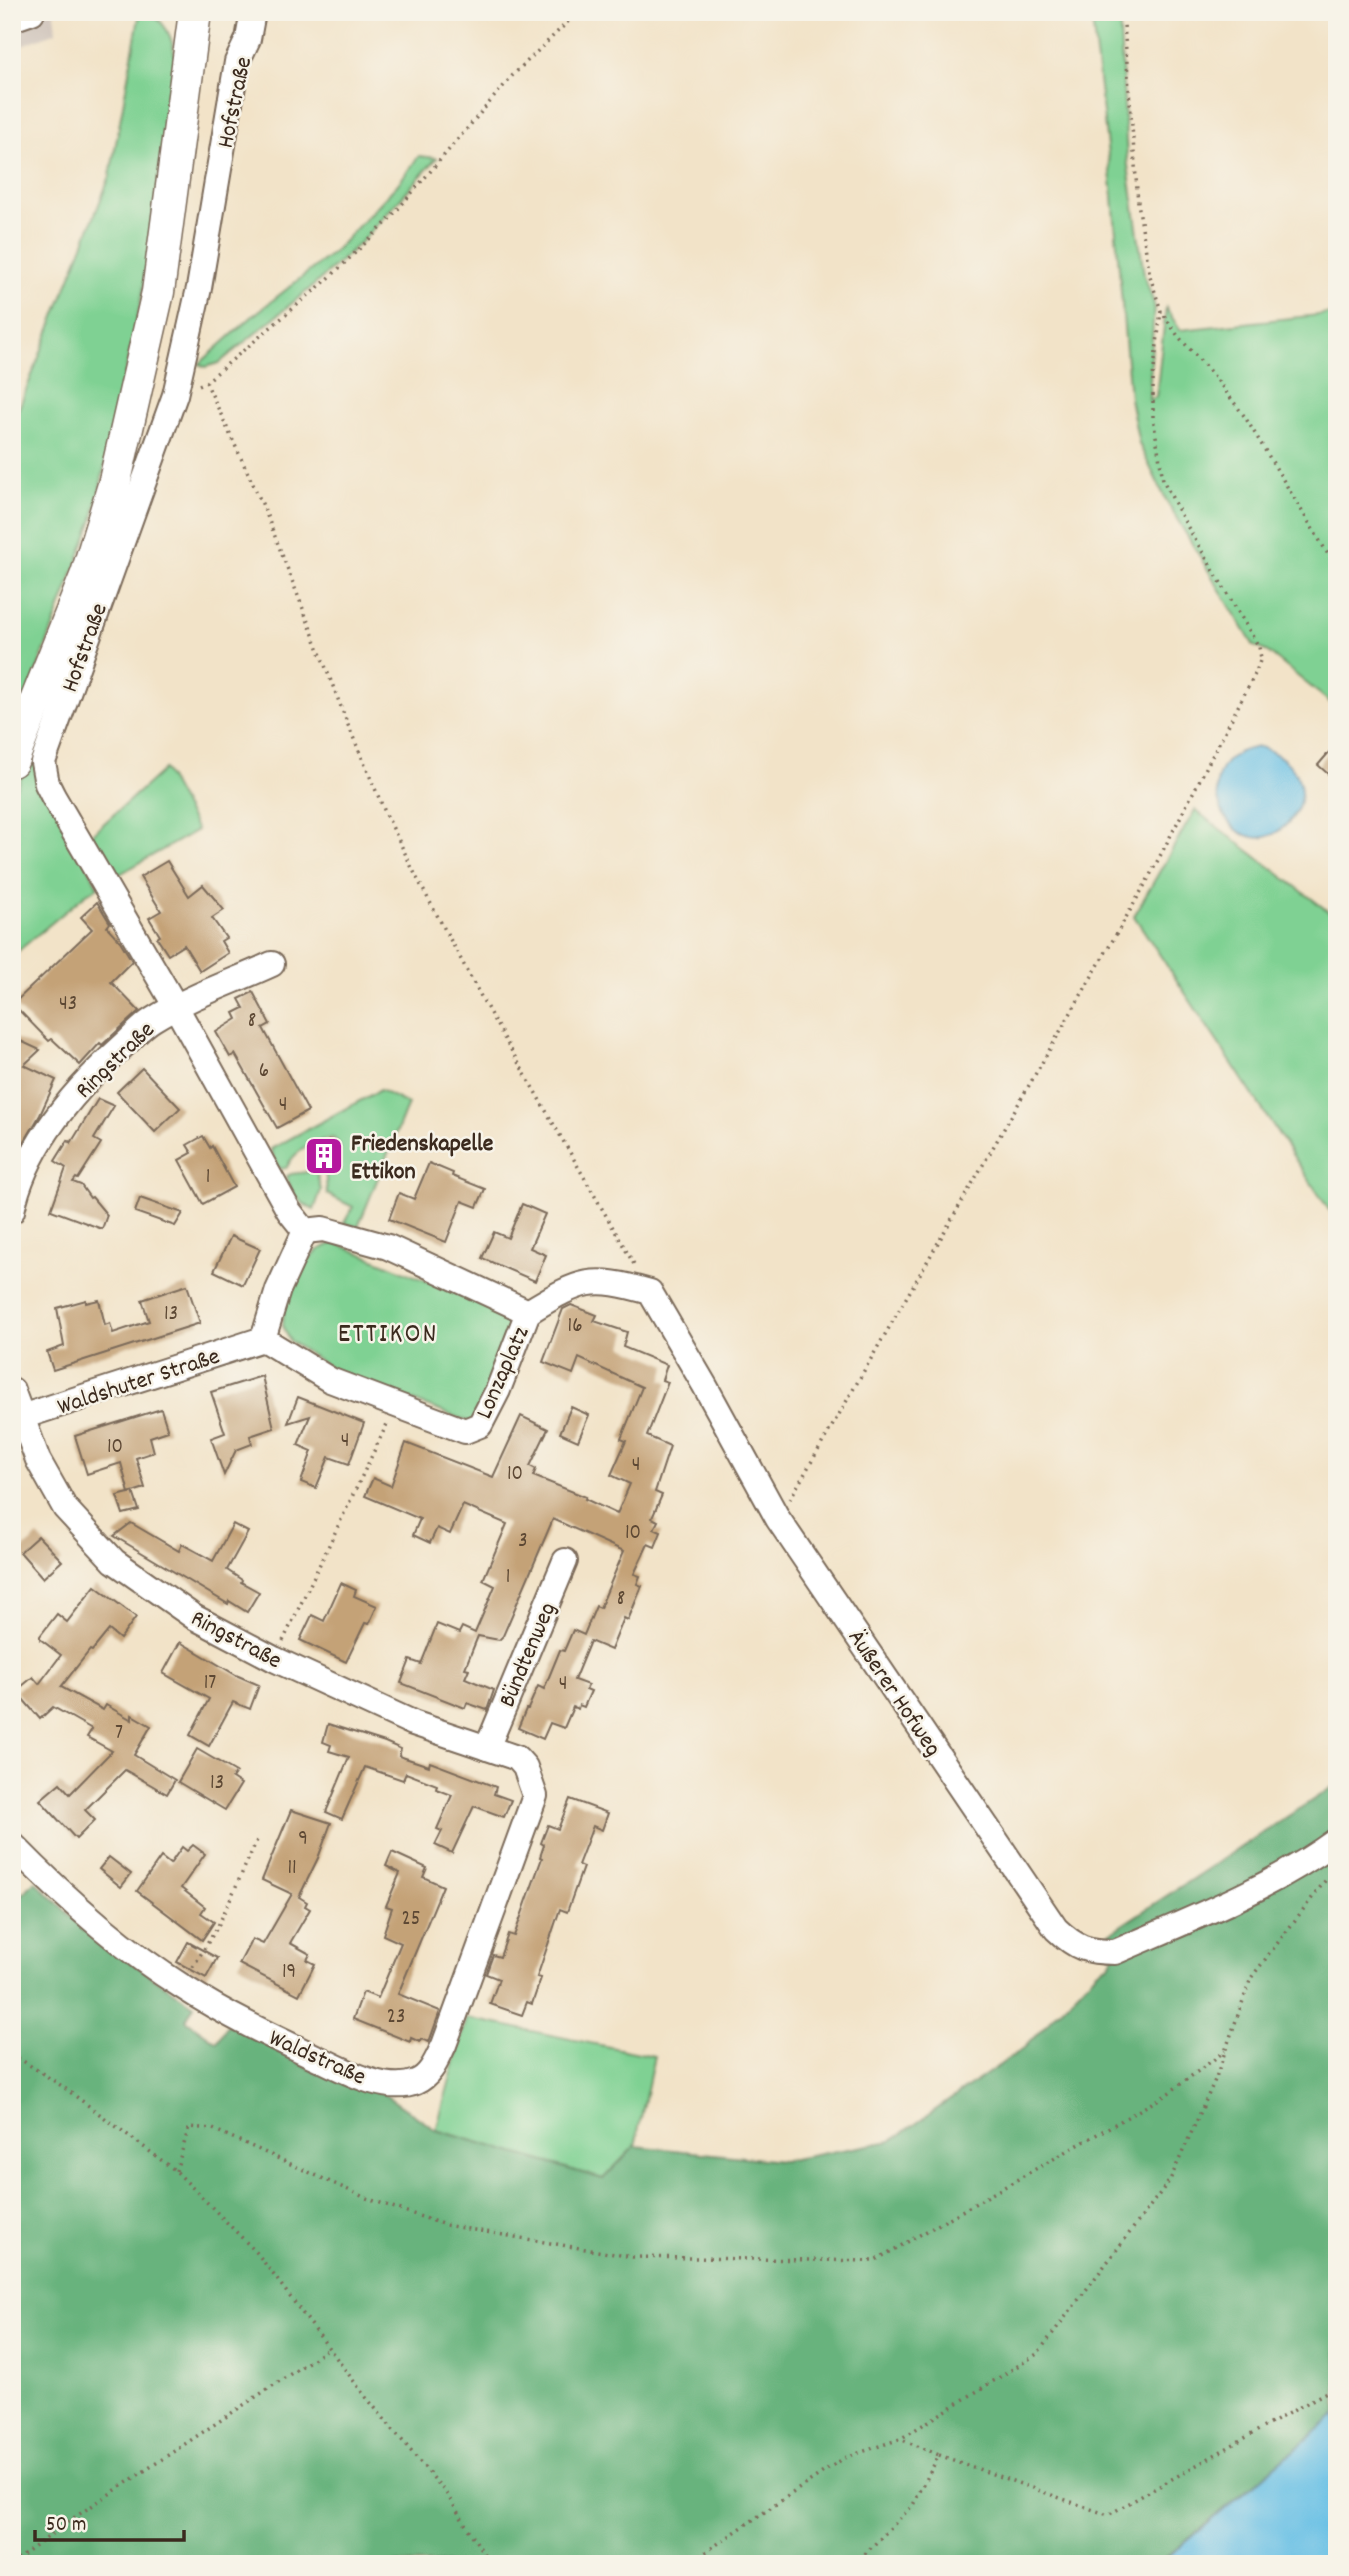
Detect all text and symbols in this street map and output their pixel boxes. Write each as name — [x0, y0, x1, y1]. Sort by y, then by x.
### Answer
street label: Hofstraße — [210, 54, 262, 151]
street label: Hofstraße — [54, 599, 118, 697]
house number: 43 — [59, 990, 77, 1020]
house number: 8 — [248, 1007, 256, 1037]
street label: Ringstraße — [69, 1015, 163, 1108]
house number: 6 — [259, 1057, 269, 1087]
house number: 4 — [279, 1091, 287, 1121]
place label: Friedenskapelle Ettikon — [351, 1128, 494, 1190]
building icon: Friedenskapelle Ettikon — [303, 1135, 345, 1177]
house number: 1 — [206, 1163, 210, 1193]
house number: 13 — [164, 1300, 178, 1330]
house number: 16 — [568, 1312, 582, 1342]
district label: ETTIKON — [338, 1316, 438, 1356]
street label: Lonzaplatz — [468, 1322, 539, 1425]
street label: Waldshuter Straße — [53, 1341, 224, 1425]
house number: 4 — [341, 1427, 349, 1457]
house number: 10 — [107, 1433, 123, 1463]
house number: 4 — [632, 1451, 640, 1481]
house number: 10 — [507, 1460, 523, 1490]
house number: 10 — [625, 1519, 641, 1549]
house number: 3 — [518, 1527, 528, 1557]
house number: 1 — [506, 1563, 510, 1593]
house number: 8 — [617, 1585, 625, 1615]
street label: Bündtenweg — [491, 1597, 566, 1713]
street label: Ringstraße — [184, 1602, 287, 1679]
street label: Äußerer Hofweg — [838, 1623, 949, 1764]
house number: 17 — [204, 1669, 216, 1699]
house number: 4 — [559, 1670, 567, 1700]
house number: 7 — [115, 1719, 123, 1749]
house number: 13 — [210, 1769, 224, 1799]
house number: 9 — [298, 1825, 308, 1855]
house number: 11 — [287, 1854, 297, 1884]
house number: 25 — [402, 1905, 420, 1935]
house number: 19 — [282, 1958, 296, 1988]
house number: 23 — [387, 2003, 405, 2033]
street label: Waldstraße — [263, 2022, 371, 2095]
scale bar — [35, 2499, 184, 2543]
text: 50 m — [46, 2511, 86, 2541]

